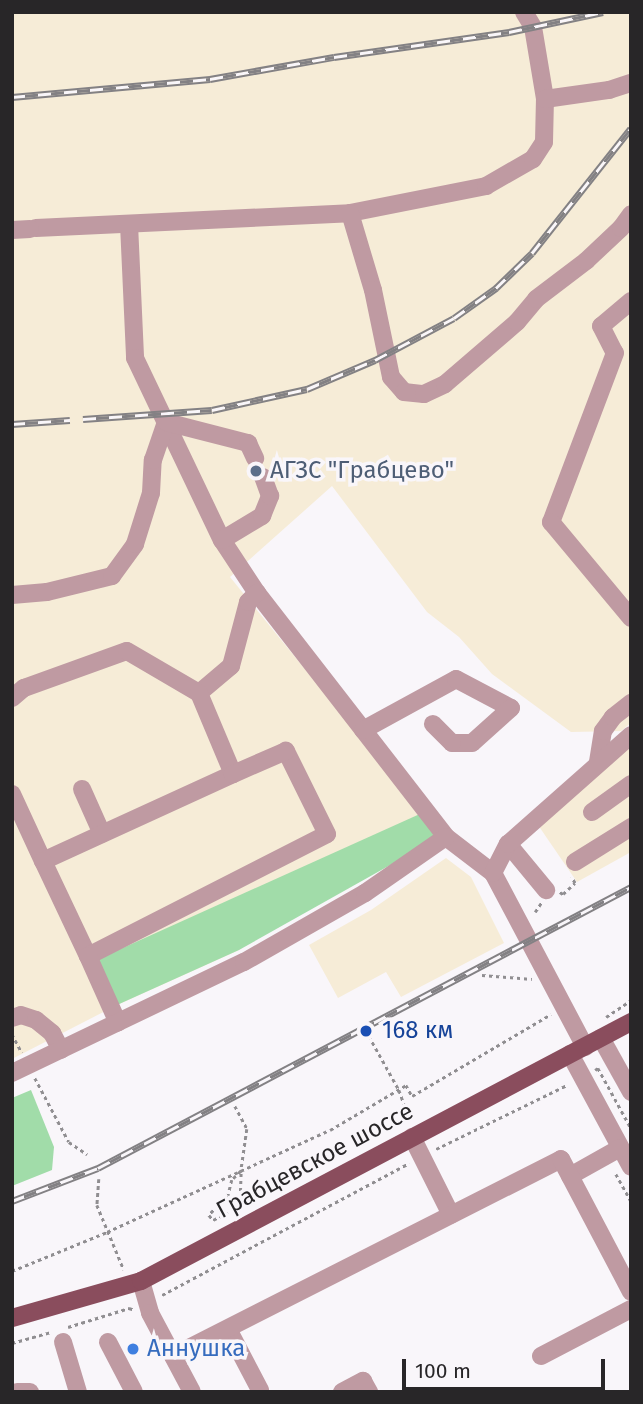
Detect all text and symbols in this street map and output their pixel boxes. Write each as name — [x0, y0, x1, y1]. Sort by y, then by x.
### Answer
place label: АГЗС "Грабцево" — [270, 457, 454, 485]
marker: АГЗС "Грабцево" — [248, 463, 264, 479]
place label: 168 км — [382, 1017, 453, 1045]
marker: 168 км — [356, 1021, 376, 1041]
street label: Грабцевское шоссе — [212, 1097, 418, 1225]
place label: Аннушка — [147, 1335, 245, 1363]
marker: Аннушка — [125, 1341, 141, 1357]
scale bar — [405, 1344, 608, 1388]
text: 100 m — [415, 1358, 471, 1384]

